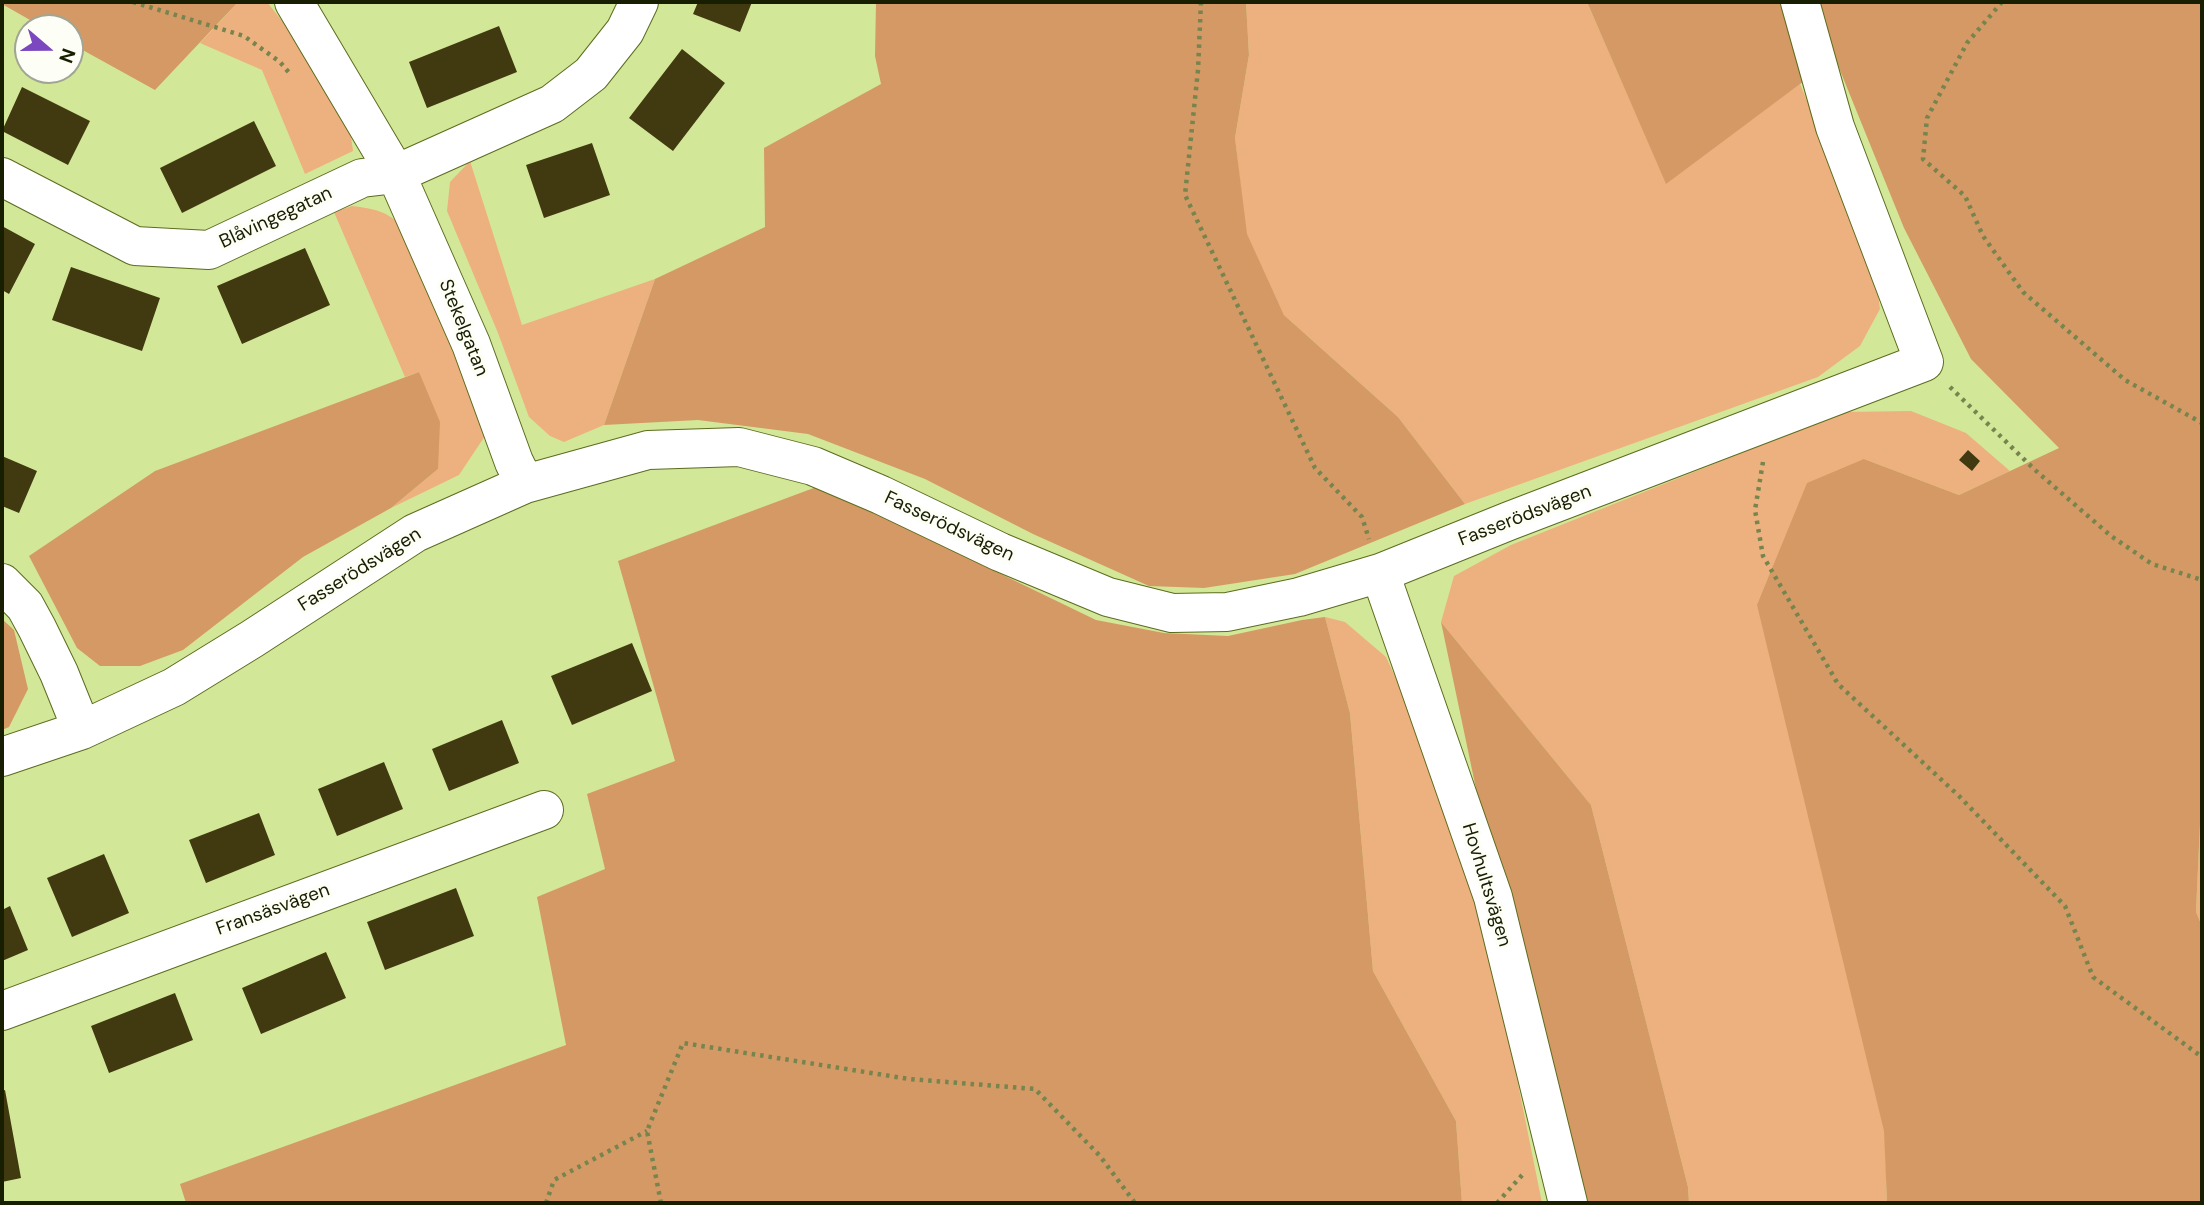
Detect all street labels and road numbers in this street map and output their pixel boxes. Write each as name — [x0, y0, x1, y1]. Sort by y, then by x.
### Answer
street label: Blåvingegatan — [216, 182, 336, 254]
street label: Stekelgatan — [433, 276, 493, 380]
street label: Fasserödsvägen — [1455, 480, 1595, 552]
street label: Fasserödsvägen — [881, 487, 1017, 567]
street label: Fasserödsvägen — [294, 523, 426, 617]
street label: Hovhultsvägen — [1456, 820, 1516, 950]
street label: Fransäsvägen — [213, 879, 333, 941]

